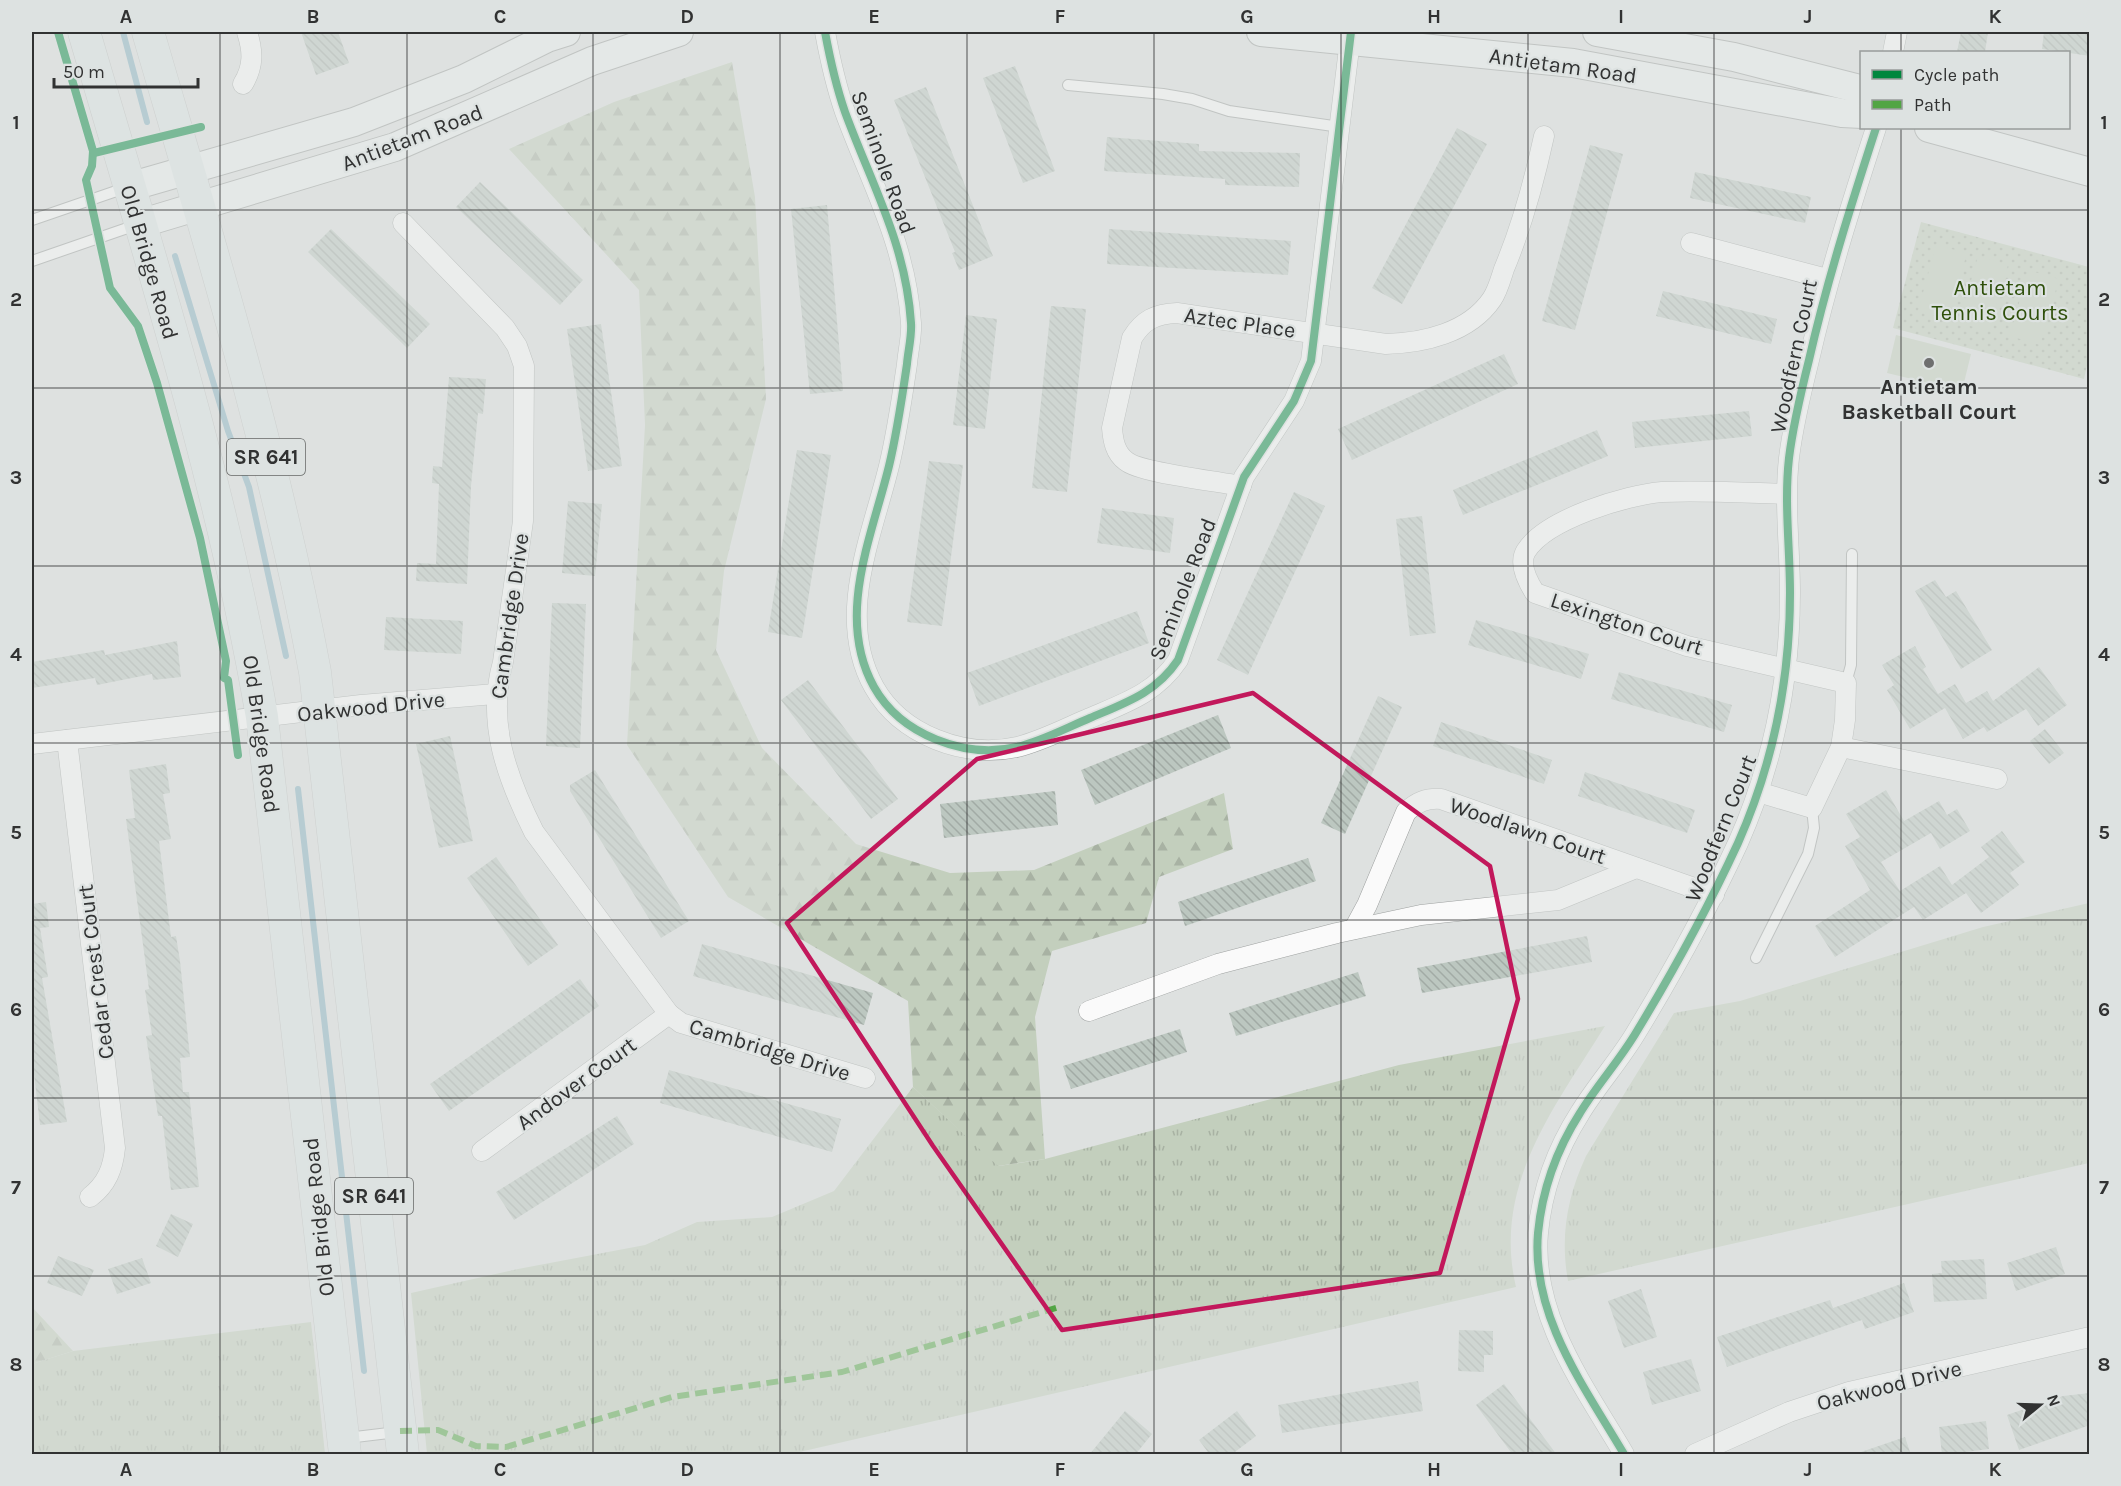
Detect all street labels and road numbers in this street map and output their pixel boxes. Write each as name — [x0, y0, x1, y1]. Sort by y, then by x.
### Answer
street label: Antietam Road — [1487, 43, 1638, 89]
street label: Seminole Road — [845, 87, 921, 237]
street label: Antietam Road — [338, 99, 487, 177]
street label: Old Bridge Road — [115, 182, 184, 342]
street label: Woodfern Court — [1765, 277, 1823, 435]
street label: Aztec Place — [1182, 302, 1297, 344]
road number: SR 641 — [227, 439, 305, 475]
street label: Seminole Road — [1144, 515, 1222, 664]
street label: Cambridge Drive — [485, 532, 534, 701]
street label: Lexington Court — [1547, 587, 1706, 661]
street label: Old Bridge Road — [237, 653, 285, 815]
street label: Oakwood Drive — [296, 686, 446, 728]
street label: Woodfern Court — [1680, 751, 1762, 906]
street label: Woodlawn Court — [1446, 792, 1609, 870]
street label: Cedar Crest Court — [72, 883, 120, 1061]
street label: Cambridge Drive — [686, 1013, 853, 1087]
street label: Andover Court — [512, 1032, 641, 1136]
street label: Old Bridge Road — [298, 1136, 340, 1298]
road number: SR 641 — [335, 1178, 413, 1214]
street label: Oakwood Drive — [1814, 1355, 1964, 1417]

